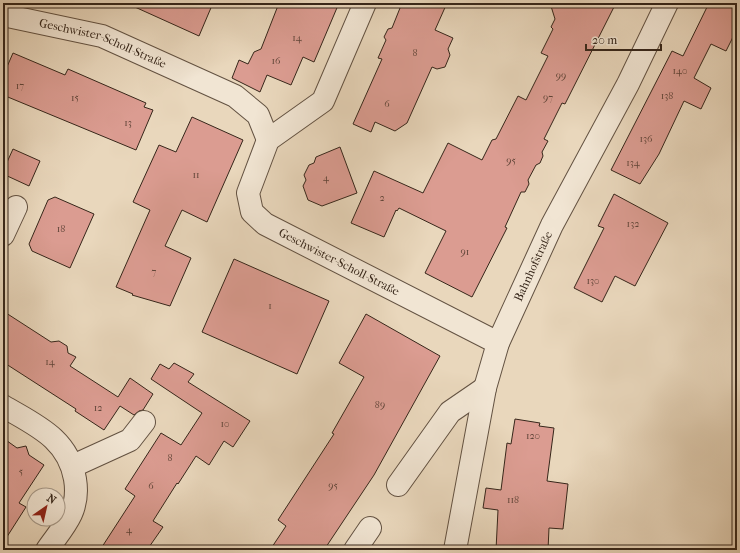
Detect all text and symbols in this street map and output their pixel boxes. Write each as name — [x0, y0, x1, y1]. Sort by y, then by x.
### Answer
street label: Geschwister-Scholl-Straße — [38, 16, 168, 71]
scale bar — [586, 26, 661, 52]
house number: 14 — [292, 32, 303, 44]
text: 20 m — [592, 33, 617, 47]
house number: 8 — [412, 47, 418, 59]
house number: 16 — [272, 55, 281, 67]
house number: 140 — [673, 65, 688, 77]
house number: 99 — [556, 70, 566, 82]
house number: 17 — [16, 80, 24, 92]
house number: 138 — [661, 90, 673, 102]
house number: 15 — [71, 92, 79, 104]
house number: 97 — [543, 92, 553, 104]
house number: 6 — [384, 98, 390, 110]
house number: 13 — [124, 117, 132, 129]
house number: 136 — [639, 133, 653, 145]
house number: 95 — [506, 155, 516, 167]
house number: 134 — [626, 157, 641, 169]
house number: 11 — [192, 169, 200, 181]
house number: 4 — [323, 172, 330, 184]
house number: 2 — [379, 192, 385, 204]
house number: 132 — [627, 218, 639, 230]
house number: 18 — [57, 223, 65, 235]
street label: Geschwister-Scholl-Straße — [276, 225, 402, 299]
street label: Bahnhofstraße — [511, 229, 555, 304]
house number: 91 — [461, 246, 469, 258]
house number: 7 — [152, 266, 157, 278]
house number: 130 — [586, 275, 600, 287]
house number: 1 — [268, 300, 272, 312]
house number: 14 — [45, 356, 56, 368]
house number: 89 — [375, 399, 385, 411]
house number: 12 — [94, 402, 102, 414]
house number: 10 — [220, 418, 230, 430]
house number: 120 — [526, 430, 540, 442]
house number: 8 — [167, 452, 173, 464]
house number: 5 — [19, 466, 23, 478]
house number: 6 — [148, 480, 154, 492]
house number: 95 — [328, 480, 338, 492]
north arrow — [26, 487, 66, 527]
text: N — [44, 491, 59, 507]
house number: 118 — [507, 494, 519, 506]
house number: 4 — [126, 524, 133, 536]

